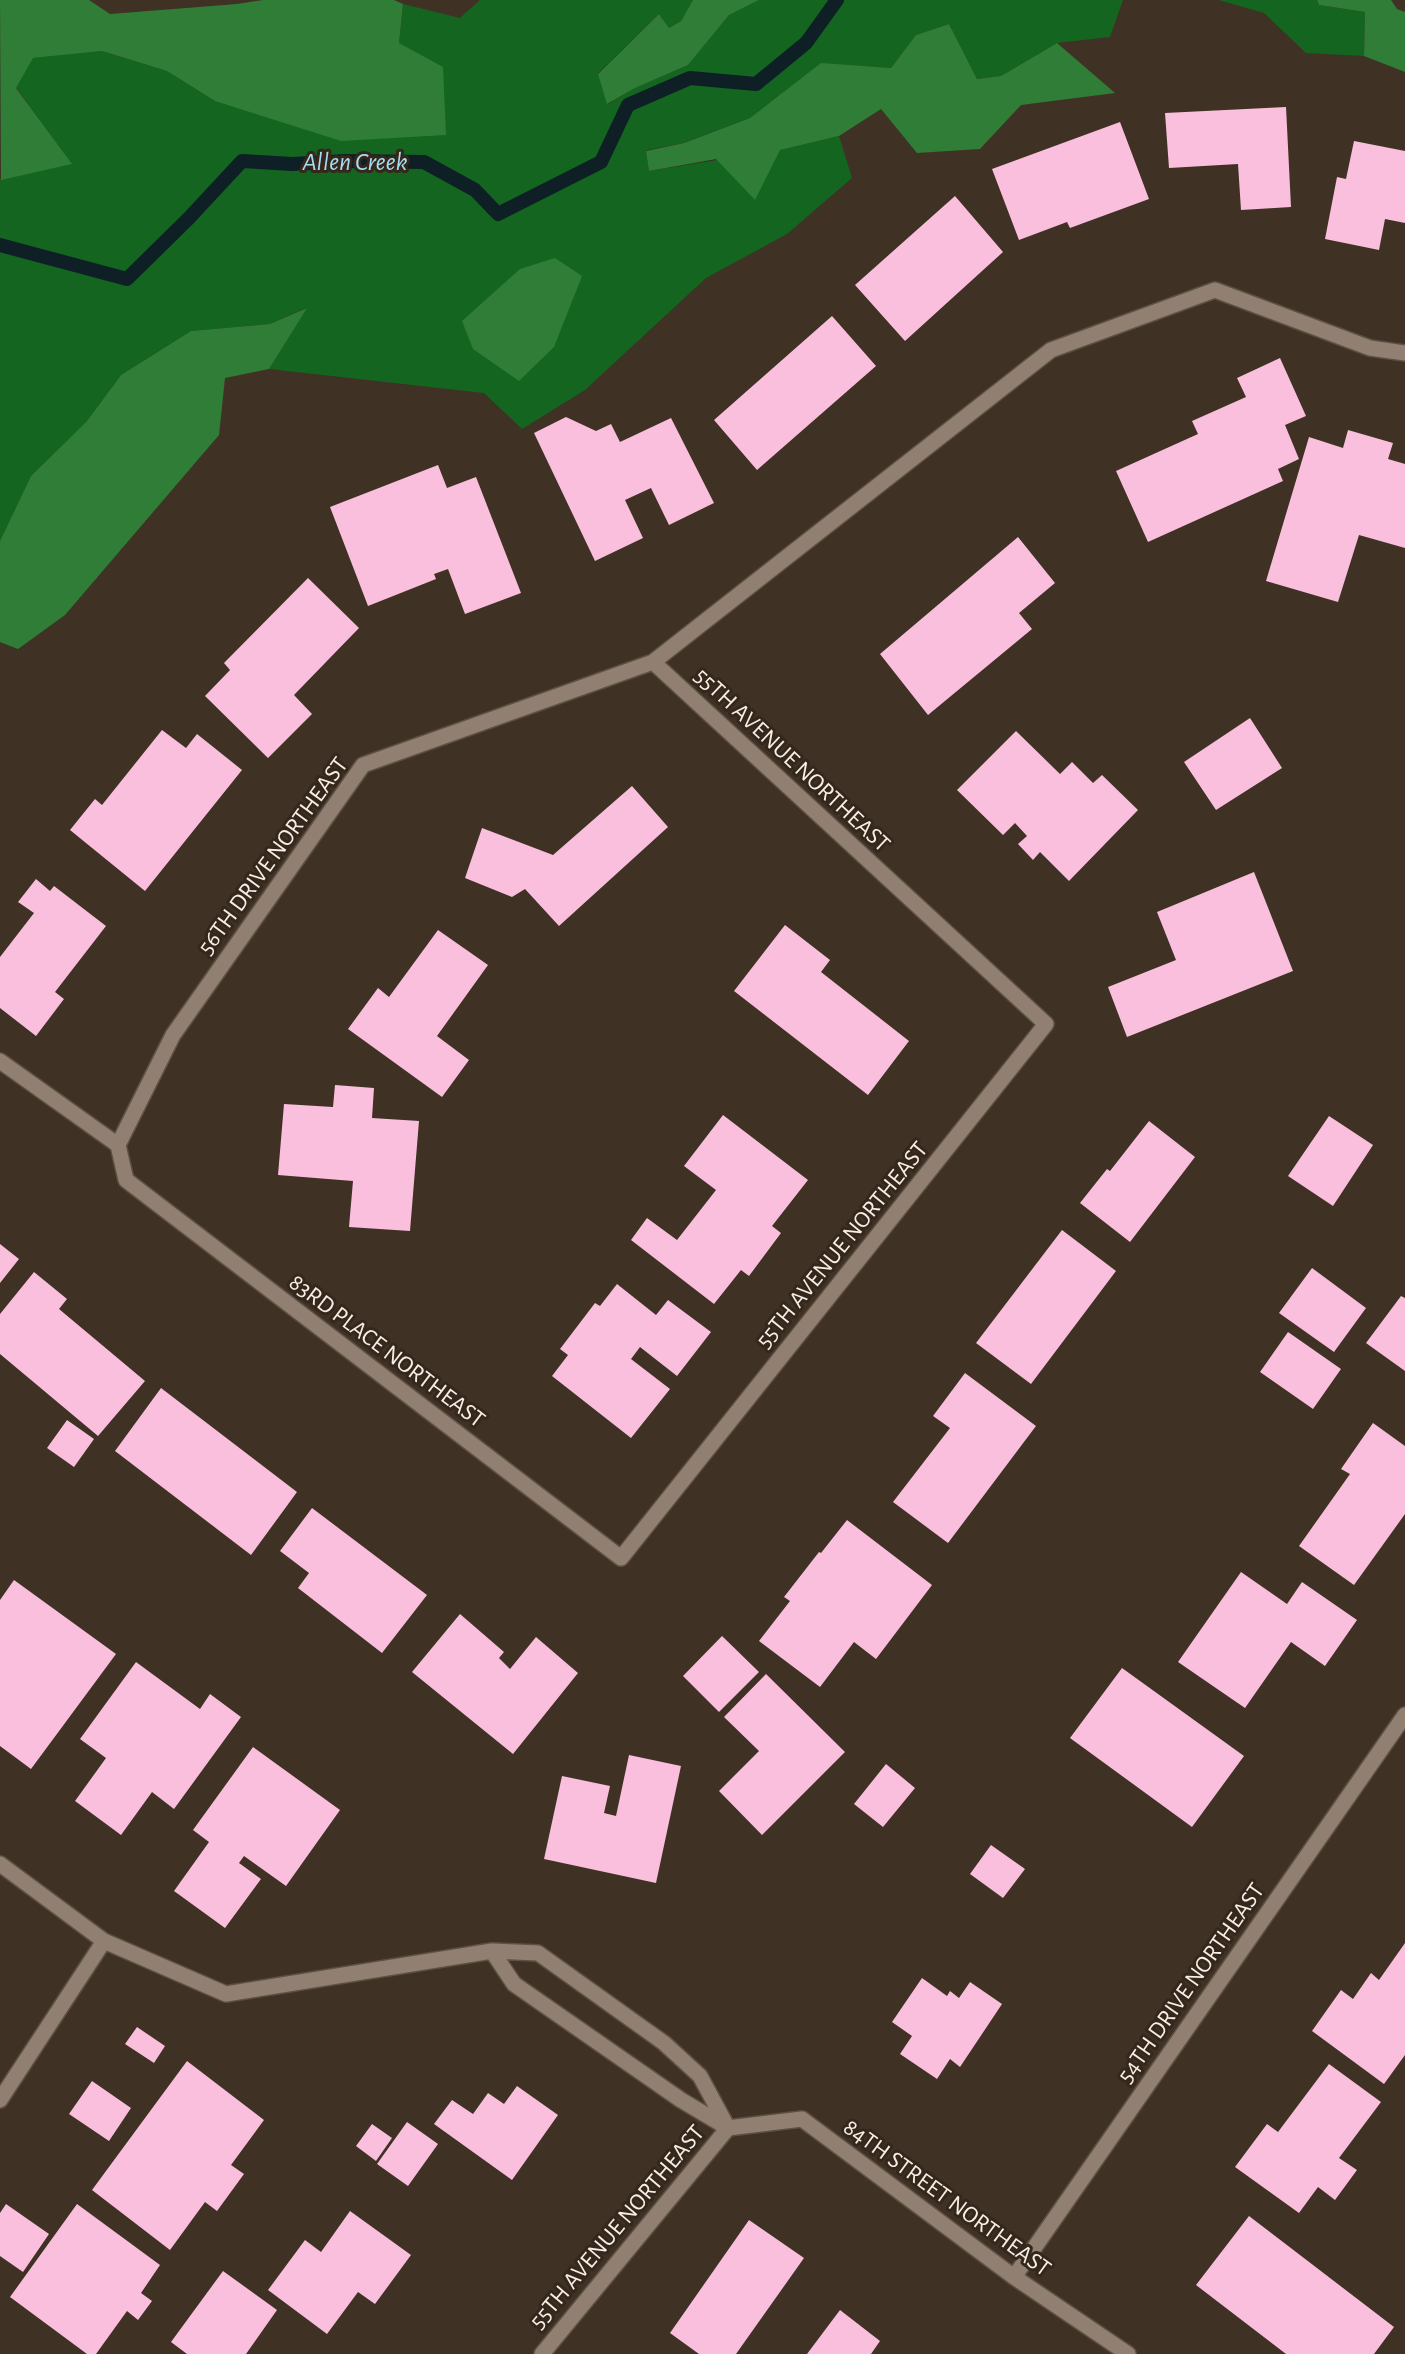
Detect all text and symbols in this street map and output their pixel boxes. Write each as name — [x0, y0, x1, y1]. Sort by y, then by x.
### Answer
water label: Allen Creek — [302, 146, 408, 178]
street label: 55TH AVENUE NORTHEAST — [688, 662, 896, 858]
street label: 56TH DRIVE NORTHEAST — [192, 752, 354, 960]
street label: 55TH AVENUE NORTHEAST — [750, 1136, 934, 1354]
street label: 83RD PLACE NORTHEAST — [283, 1268, 491, 1434]
street label: 54TH DRIVE NORTHEAST — [1111, 1877, 1271, 2089]
street label: 84TH STREET NORTHEAST — [837, 2113, 1057, 2283]
street label: 55TH AVENUE NORTHEAST — [523, 2119, 711, 2335]

